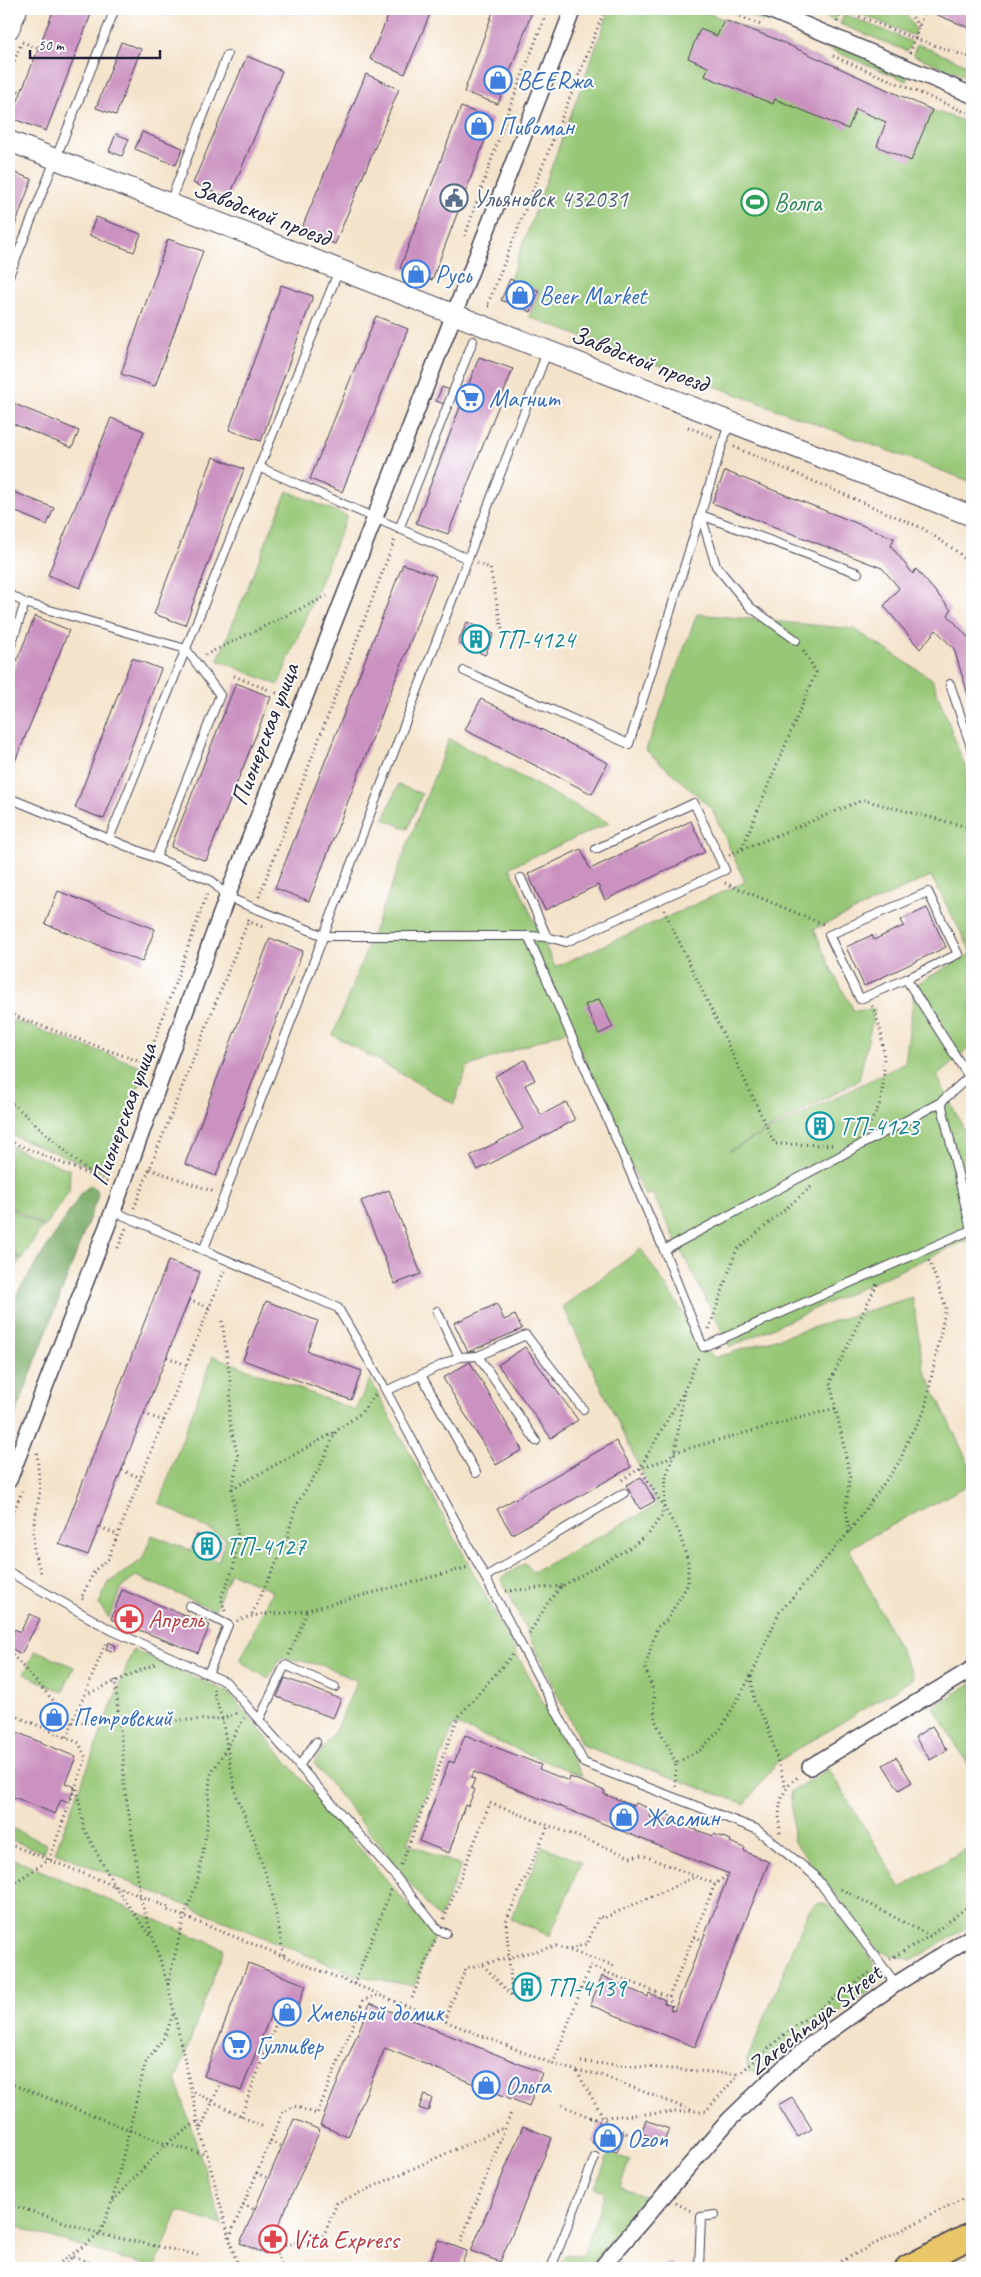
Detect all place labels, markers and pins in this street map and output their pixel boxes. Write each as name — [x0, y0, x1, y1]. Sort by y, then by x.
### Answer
shop icon: BEERжа — [483, 65, 513, 95]
place label: BEERжа — [517, 65, 595, 97]
shop icon: Пивоман — [464, 111, 494, 141]
place label: Пивоман — [498, 111, 576, 143]
public building icon: Ульяновск 432031 — [439, 183, 469, 213]
place label: Ульяновск 432031 — [473, 183, 629, 215]
sports icon: Волга — [740, 187, 770, 217]
place label: Волга — [774, 187, 823, 219]
shop icon: Русь — [401, 259, 431, 289]
place label: Русь — [435, 259, 473, 291]
shop icon: Beer Market — [505, 280, 535, 310]
place label: Beer Market — [539, 280, 649, 312]
supermarket icon: Магнит — [455, 383, 485, 413]
place label: Магнит — [489, 383, 561, 415]
building icon: ТП-4124 — [461, 624, 491, 654]
place label: ТП-4124 — [495, 624, 577, 656]
building icon: ТП-4123 — [805, 1111, 835, 1141]
place label: ТП-4123 — [839, 1111, 920, 1143]
building icon: ТП-4127 — [192, 1531, 222, 1561]
place label: ТП-4127 — [226, 1531, 307, 1563]
pharmacy icon: Апрель — [114, 1604, 144, 1634]
place label: Апрель — [148, 1604, 206, 1636]
shop icon: Петровский — [39, 1702, 69, 1732]
place label: Петровский — [73, 1702, 174, 1734]
shop icon: Жасмин — [609, 1802, 639, 1832]
place label: Жасмин — [643, 1802, 721, 1834]
building icon: ТП-4139 — [512, 1972, 542, 2002]
place label: ТП-4139 — [546, 1972, 627, 2004]
shop icon: Хмельной домик — [272, 1997, 302, 2027]
place label: Хмельной домик — [306, 1997, 445, 2029]
supermarket icon: Гулливер — [222, 2030, 252, 2060]
place label: Гулливер — [256, 2030, 324, 2062]
shop icon: Ольга — [471, 2070, 501, 2100]
place label: Ольга — [505, 2070, 553, 2102]
shop icon: Ozon — [593, 2123, 623, 2153]
place label: Ozon — [627, 2123, 669, 2155]
pharmacy icon: Vita Express — [258, 2224, 288, 2254]
place label: Vita Express — [292, 2224, 401, 2256]

